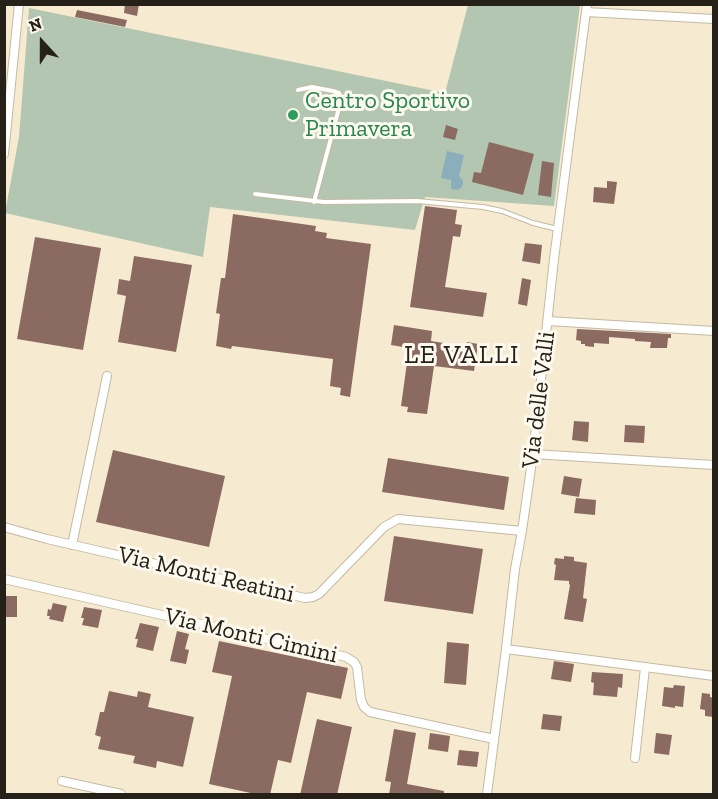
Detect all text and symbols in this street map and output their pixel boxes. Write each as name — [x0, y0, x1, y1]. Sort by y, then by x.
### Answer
north arrow — [12, 12, 72, 72]
text: N — [26, 14, 44, 36]
place label: Centro Sportivo Primavera — [305, 87, 470, 143]
marker: Centro Sportivo Primavera — [286, 108, 300, 122]
street label: Via delle Valli — [516, 330, 562, 470]
district label: LE VALLI — [404, 340, 520, 372]
street label: Via Monti Reatini — [115, 541, 297, 609]
street label: Via Monti Cimini — [162, 602, 340, 670]

